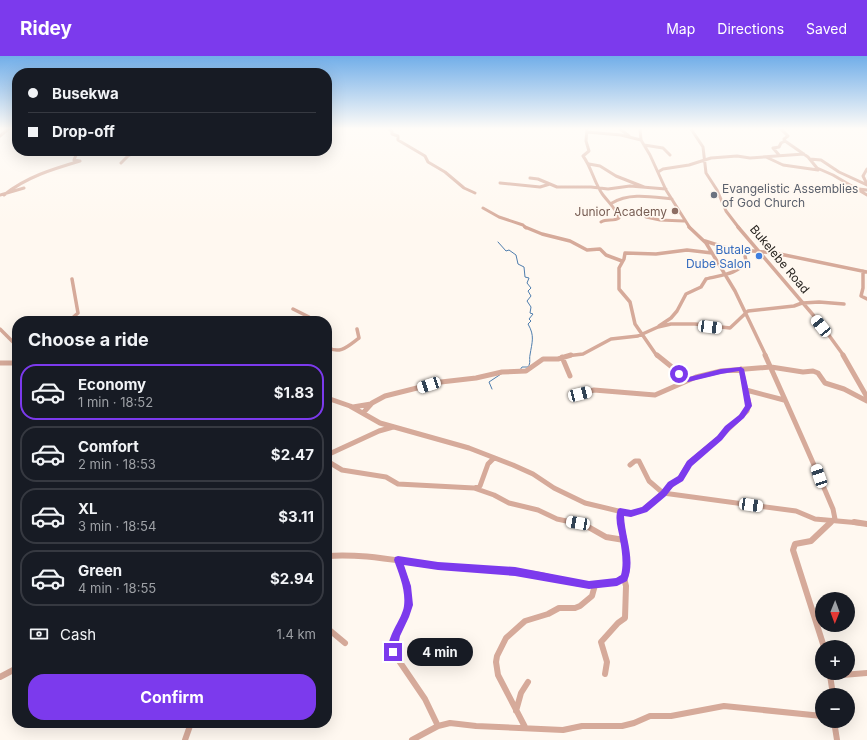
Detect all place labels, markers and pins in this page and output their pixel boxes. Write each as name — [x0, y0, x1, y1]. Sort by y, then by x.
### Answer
place label: Evangelistic Assemblies of God Church — [722, 181, 858, 210]
marker: Evangelistic Assemblies of God Church — [709, 190, 719, 200]
place label: Junior Academy — [575, 204, 667, 219]
marker: Junior Academy — [670, 206, 680, 216]
place label: Butale Dube Salon — [686, 242, 751, 271]
marker: Butale Dube Salon — [754, 251, 764, 261]

